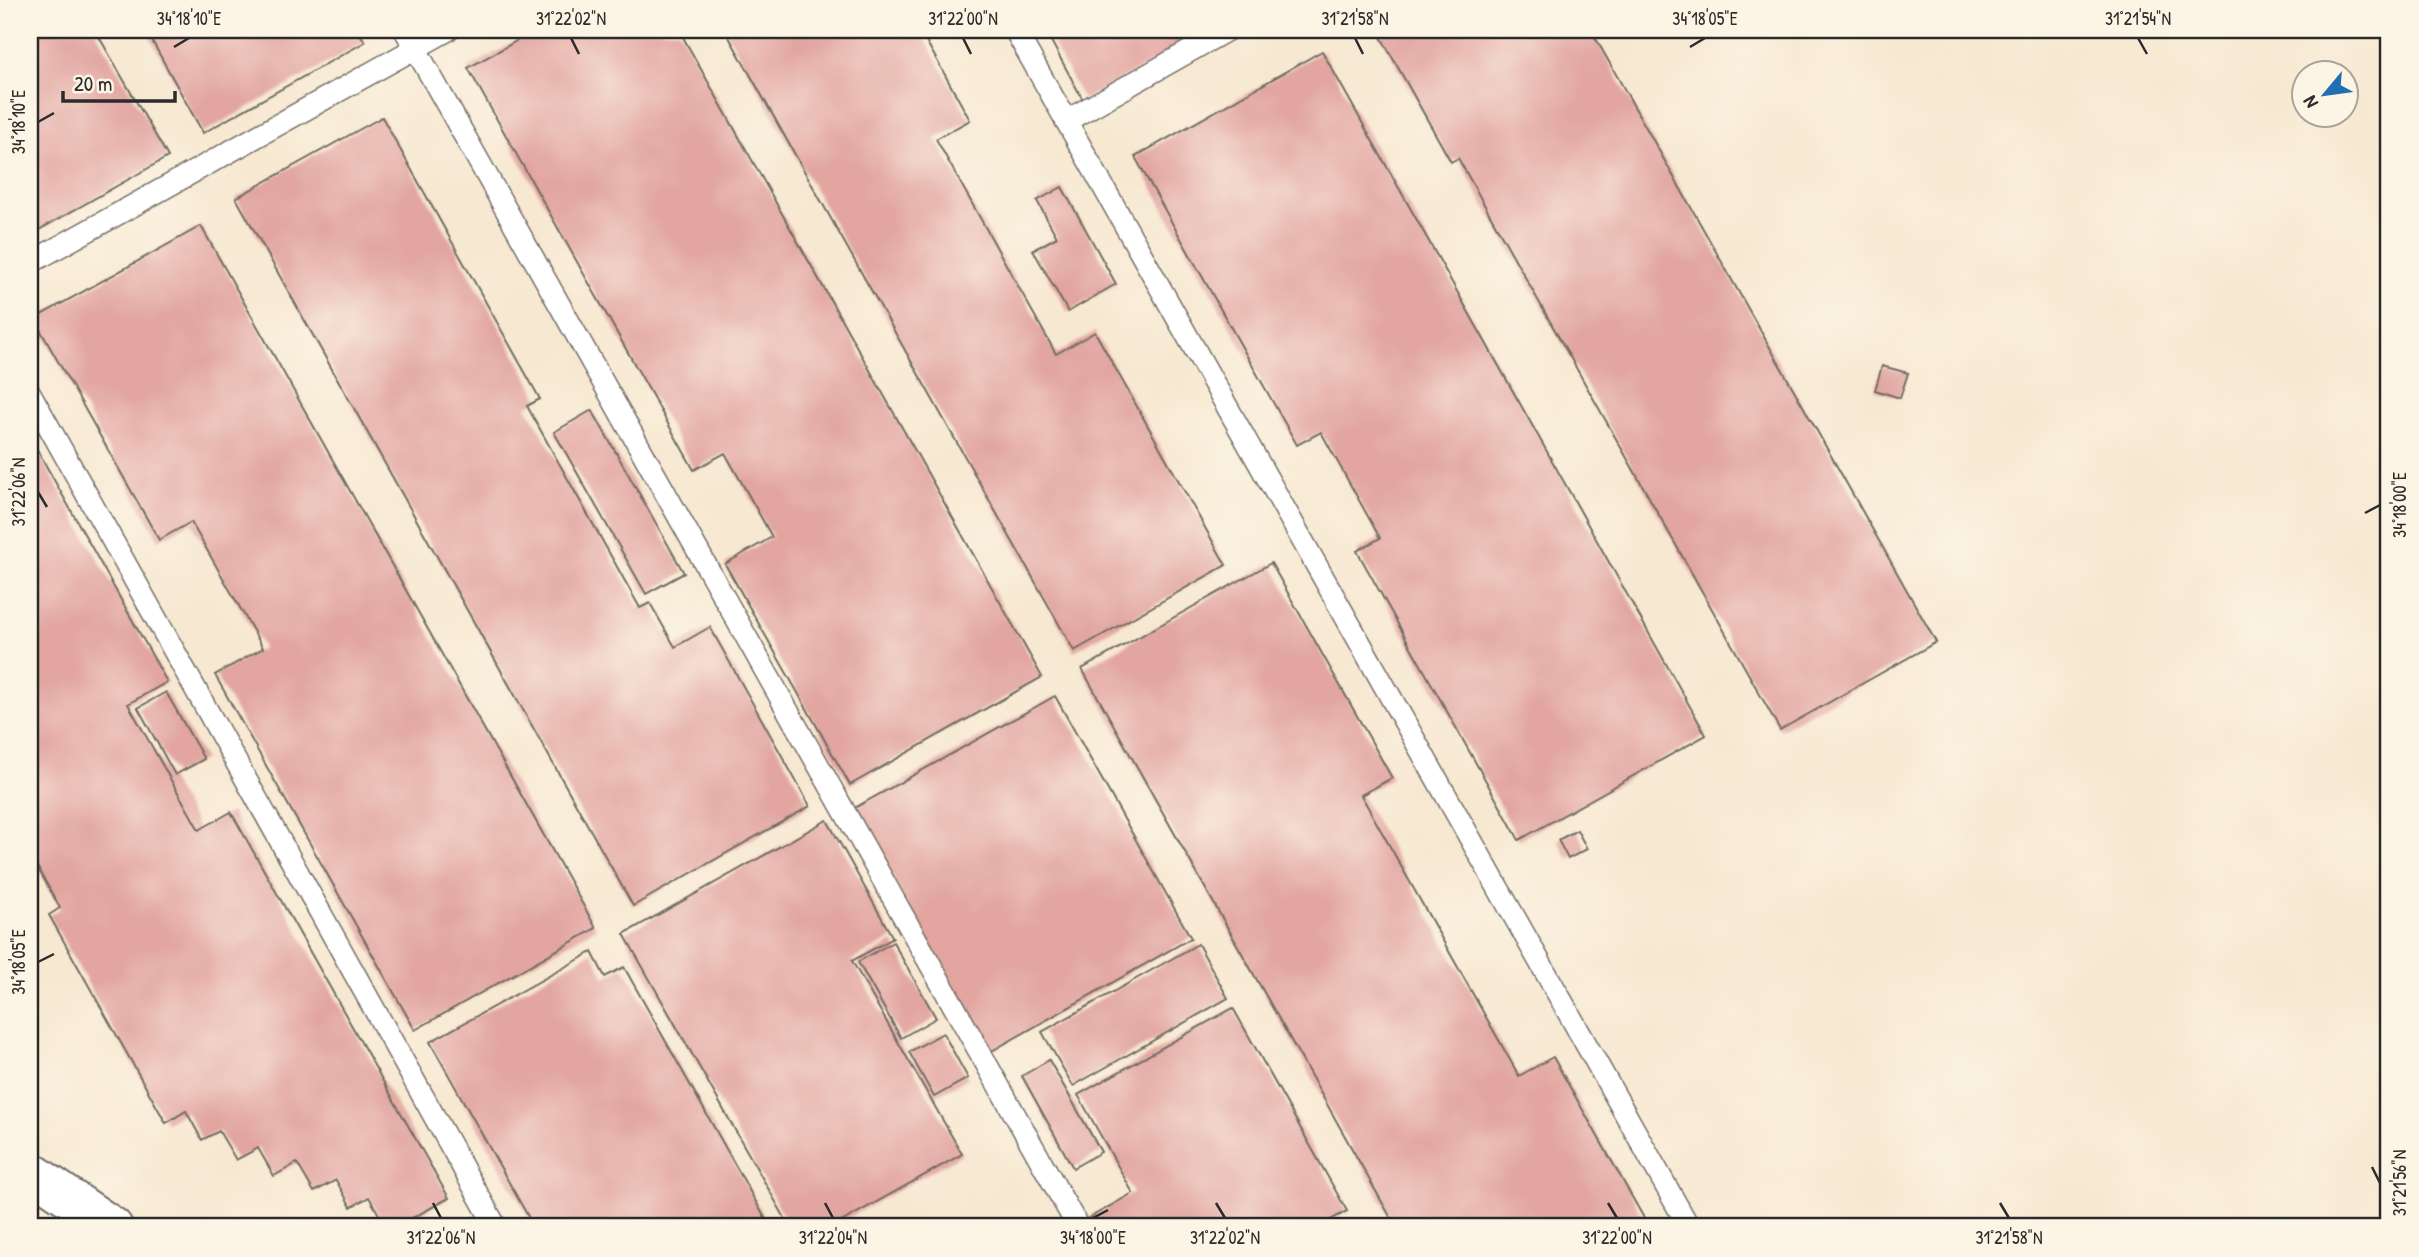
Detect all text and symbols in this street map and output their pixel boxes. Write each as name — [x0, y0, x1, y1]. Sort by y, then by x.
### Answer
text: 34°18'10"E — [157, 6, 221, 31]
text: 31°22'02"N — [536, 6, 606, 31]
text: 31°22'00"N — [928, 6, 998, 31]
text: 31°21'58"N — [1321, 6, 1389, 31]
text: 34°18'05"E — [1672, 6, 1738, 31]
text: 31°21'54"N — [2105, 6, 2171, 31]
scale bar — [63, 60, 175, 104]
north arrow — [2290, 60, 2360, 130]
text: 20 m — [74, 69, 112, 98]
text: 34°18'10"E — [6, 90, 31, 154]
text: N — [2296, 92, 2324, 113]
text: 31°22'06"N — [6, 458, 31, 526]
text: 34°18'00"E — [2387, 472, 2412, 538]
text: 34°18'05"E — [6, 929, 31, 995]
text: 31°21'56"N — [2387, 1150, 2412, 1216]
text: 31°22'06"N — [407, 1225, 475, 1250]
text: 31°22'04"N — [799, 1225, 867, 1250]
text: 34°18'00"E — [1060, 1225, 1126, 1250]
text: 31°22'02"N — [1190, 1225, 1260, 1250]
text: 31°22'00"N — [1582, 1225, 1652, 1250]
text: 31°21'58"N — [1975, 1225, 2043, 1250]

